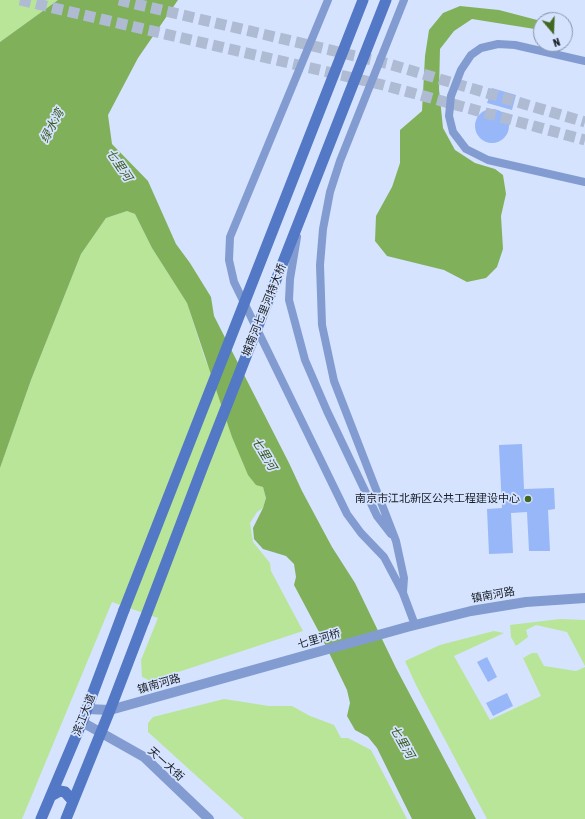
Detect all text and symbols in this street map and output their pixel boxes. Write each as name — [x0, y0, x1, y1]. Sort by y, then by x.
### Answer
north arrow — [533, 12, 573, 52]
text: N — [552, 36, 562, 49]
water label: 绿水湾 — [37, 107, 67, 145]
water label: 七里河 — [103, 146, 135, 184]
street label: 城南河七里河特大桥 — [239, 262, 289, 358]
water label: 七里河 — [249, 435, 279, 473]
place label: 南京市江北新区公共工程建设中心 — [355, 492, 520, 506]
marker: 南京市江北新区公共工程建设中心 — [523, 494, 533, 504]
street label: 镇南河路 — [470, 585, 516, 605]
street label: 七里河桥 — [296, 627, 342, 651]
street label: 镇南河路 — [136, 672, 182, 696]
street label: 滨江大道 — [70, 692, 98, 738]
water label: 七里河 — [387, 723, 417, 761]
street label: 天一大街 — [145, 744, 187, 784]

